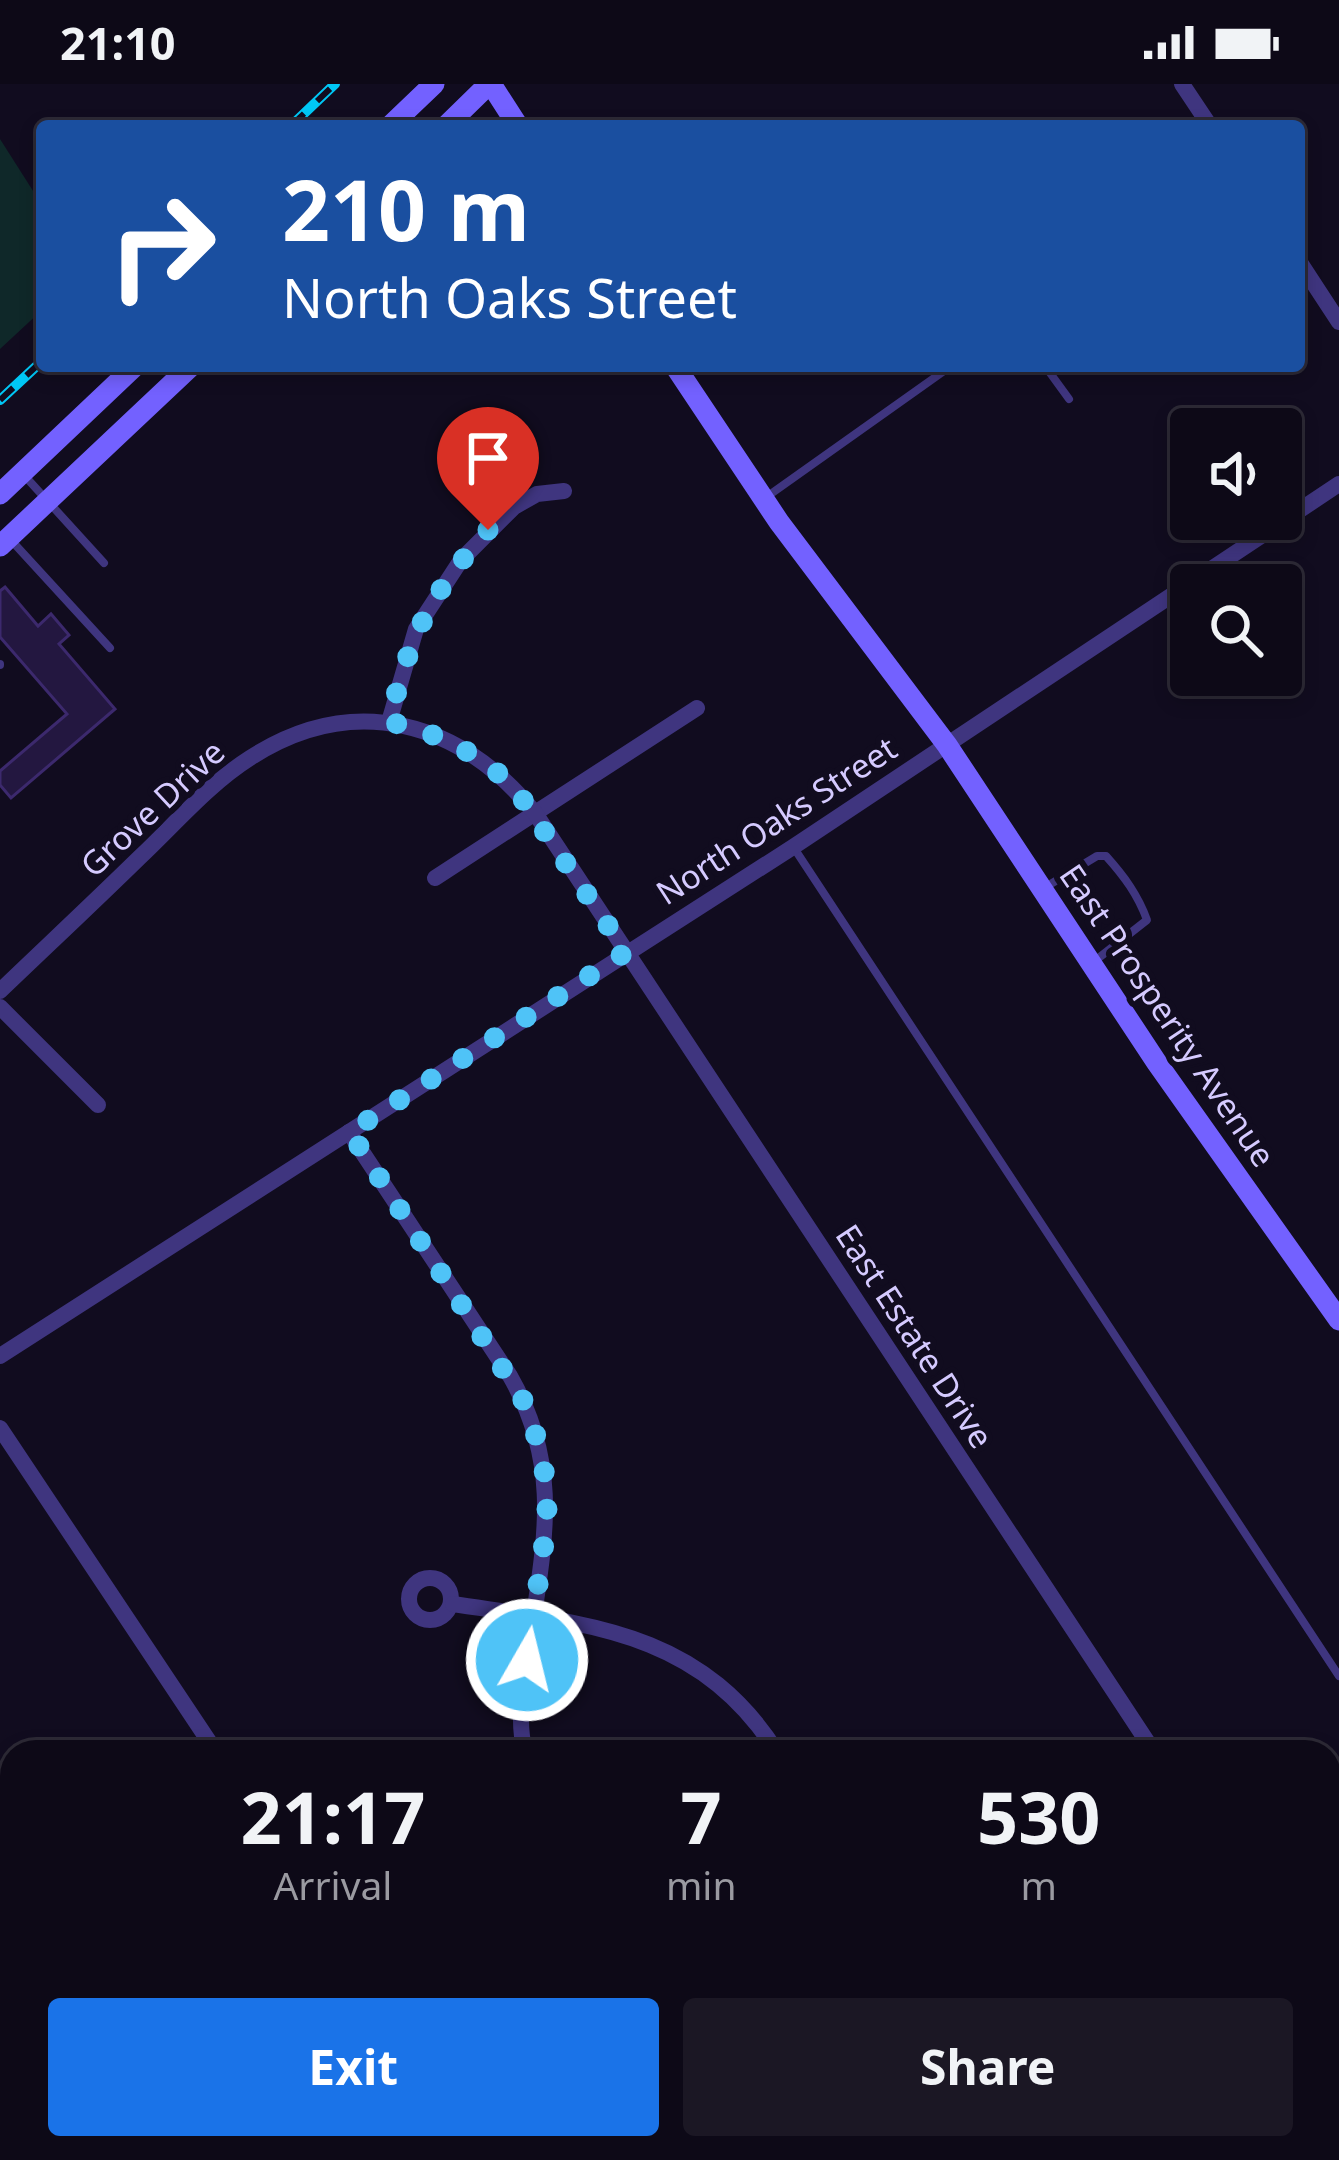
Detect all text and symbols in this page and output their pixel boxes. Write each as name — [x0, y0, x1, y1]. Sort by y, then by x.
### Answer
text: 21:10 — [60, 12, 176, 73]
text: 210 m — [282, 151, 530, 266]
icon: right — [84, 168, 240, 324]
text: North Oaks Street — [282, 260, 737, 334]
pin — [437, 407, 539, 530]
map controls — [1170, 408, 1302, 696]
button: sound — [1170, 408, 1302, 540]
icon: arrive — [455, 425, 521, 491]
button: search — [1170, 564, 1302, 696]
street label: North Oaks Street — [647, 725, 905, 915]
street label: Grove Drive — [70, 730, 234, 886]
street label: East Prosperity Avenue — [1050, 855, 1286, 1175]
street label: East Estate Drive — [826, 1215, 1004, 1457]
position arrow — [464, 1597, 590, 1723]
text: 21:17 — [240, 1767, 425, 1865]
text: 7 — [681, 1767, 722, 1865]
text: 530 — [977, 1767, 1101, 1865]
text: Arrival — [273, 1858, 392, 1911]
text: min — [666, 1858, 737, 1911]
text: m — [1021, 1858, 1057, 1911]
button: Exit — [48, 1998, 659, 2136]
button: Share — [683, 1998, 1293, 2136]

